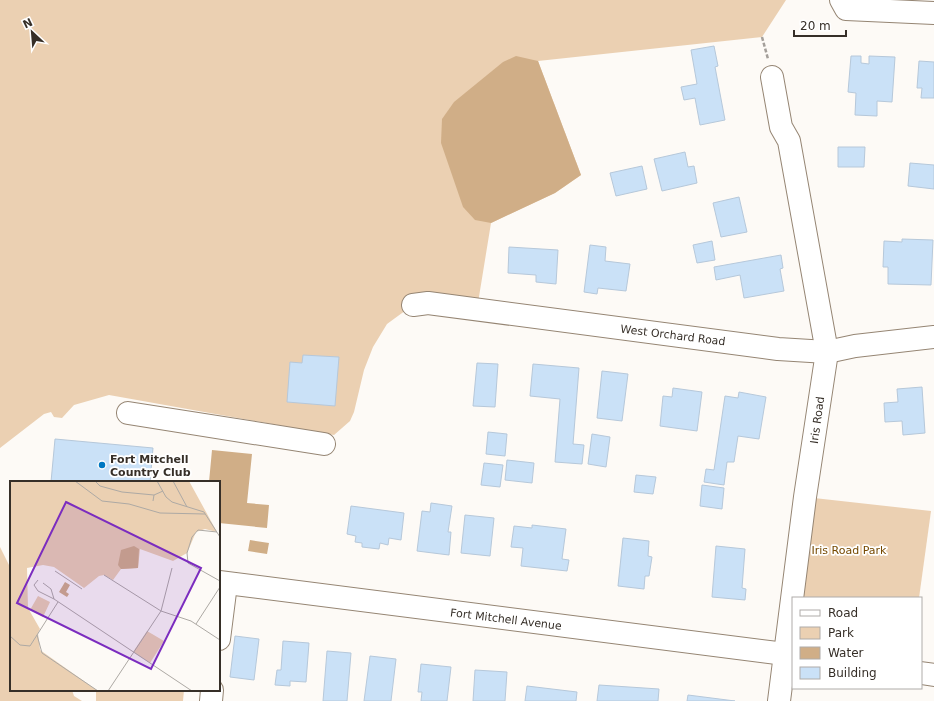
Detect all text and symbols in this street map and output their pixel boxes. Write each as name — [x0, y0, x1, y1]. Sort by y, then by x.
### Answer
north arrow — [12, 12, 52, 52]
scale bar — [794, 12, 846, 38]
text: N — [21, 16, 35, 31]
text: 20 m — [800, 19, 831, 33]
street label: West Orchard Road — [620, 323, 726, 348]
street label: Iris Road — [808, 396, 827, 445]
place label: Fort Mitchell Country Club — [110, 453, 191, 479]
marker: Fort Mitchell Country Club — [97, 460, 107, 470]
inset map — [10, 481, 220, 691]
park label: Iris Road Park — [812, 544, 887, 557]
legend — [792, 597, 922, 689]
street label: Fort Mitchell Avenue — [450, 606, 563, 633]
text: Road — [828, 606, 858, 620]
text: Park — [828, 626, 854, 640]
text: Water — [828, 646, 864, 660]
text: Building — [828, 666, 877, 680]

